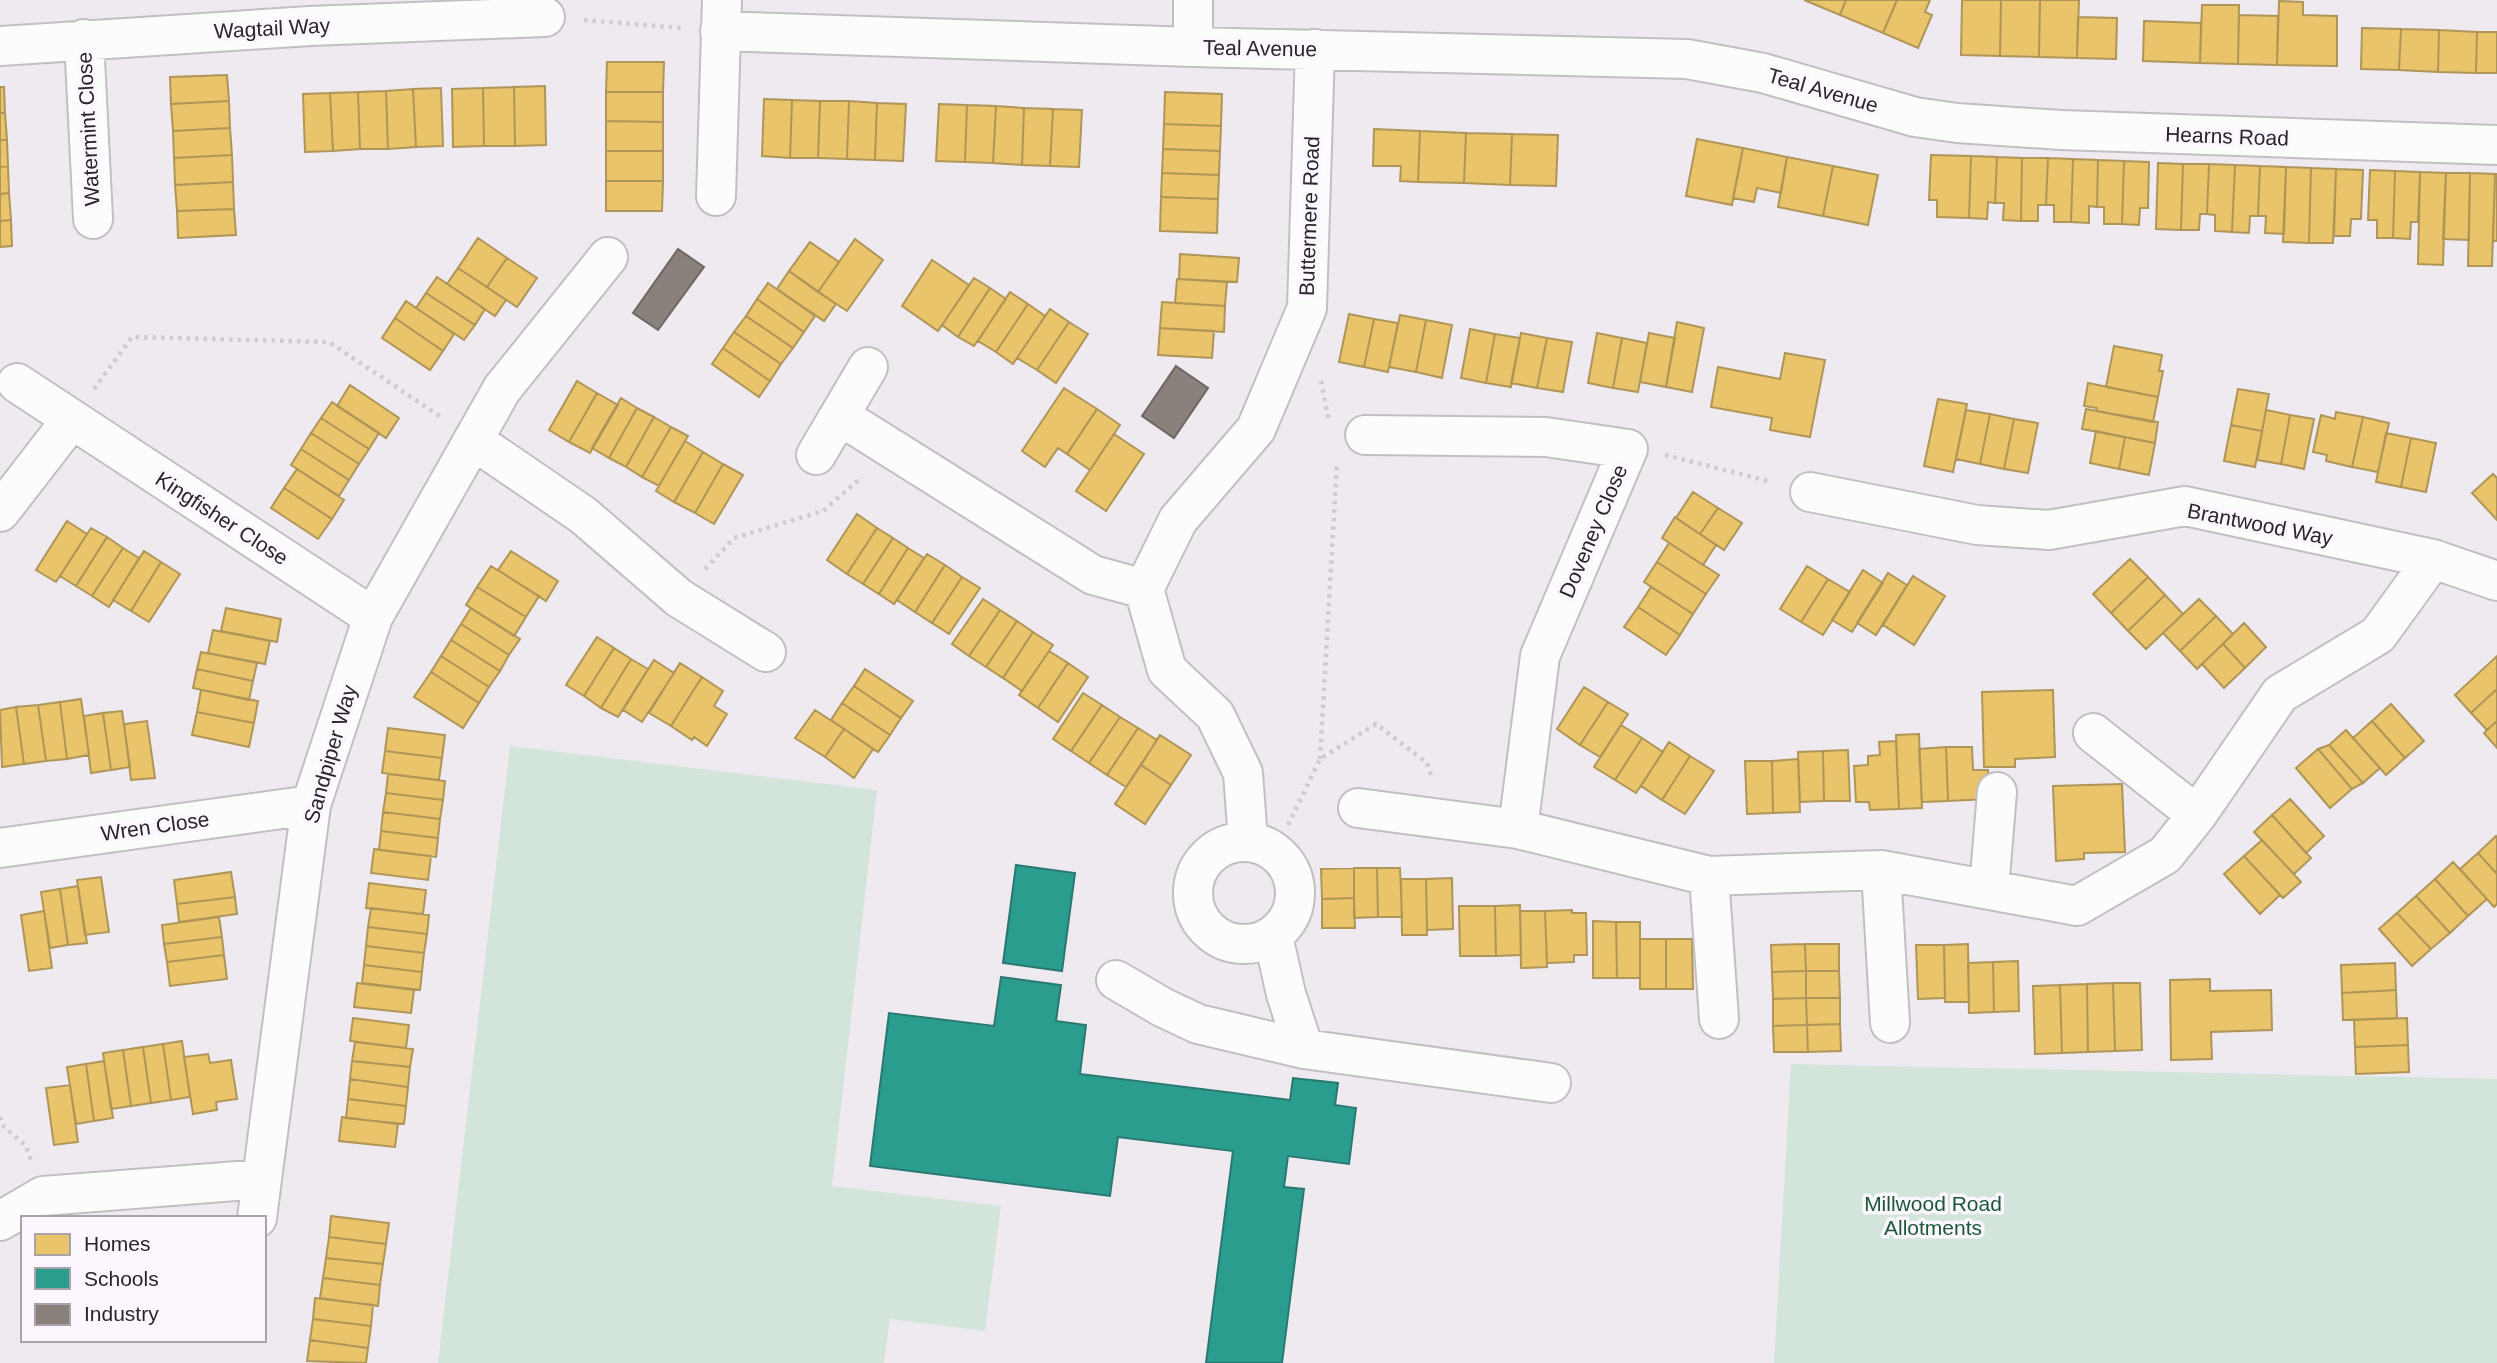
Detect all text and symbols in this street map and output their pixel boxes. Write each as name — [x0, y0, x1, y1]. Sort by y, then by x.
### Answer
street label: Wagtail Way — [213, 13, 331, 43]
street label: Teal Avenue — [1203, 36, 1317, 60]
street label: Watermint Close — [72, 51, 104, 207]
street label: Teal Avenue — [1765, 63, 1881, 117]
street label: Hearns Road — [2165, 122, 2289, 150]
street label: Buttermere Road — [1295, 136, 1323, 296]
street label: Doveney Close — [1555, 461, 1631, 601]
street label: Kingfisher Close — [152, 467, 292, 569]
street label: Brantwood Way — [2185, 499, 2335, 549]
street label: Sandpiper Way — [299, 682, 361, 826]
street label: Wren Close — [99, 807, 211, 845]
park label: Millwood Road Allotments — [1864, 1192, 2002, 1239]
legend — [21, 1216, 266, 1342]
text: Homes — [84, 1232, 151, 1255]
text: Schools — [84, 1267, 159, 1290]
text: Industry — [84, 1302, 159, 1325]

